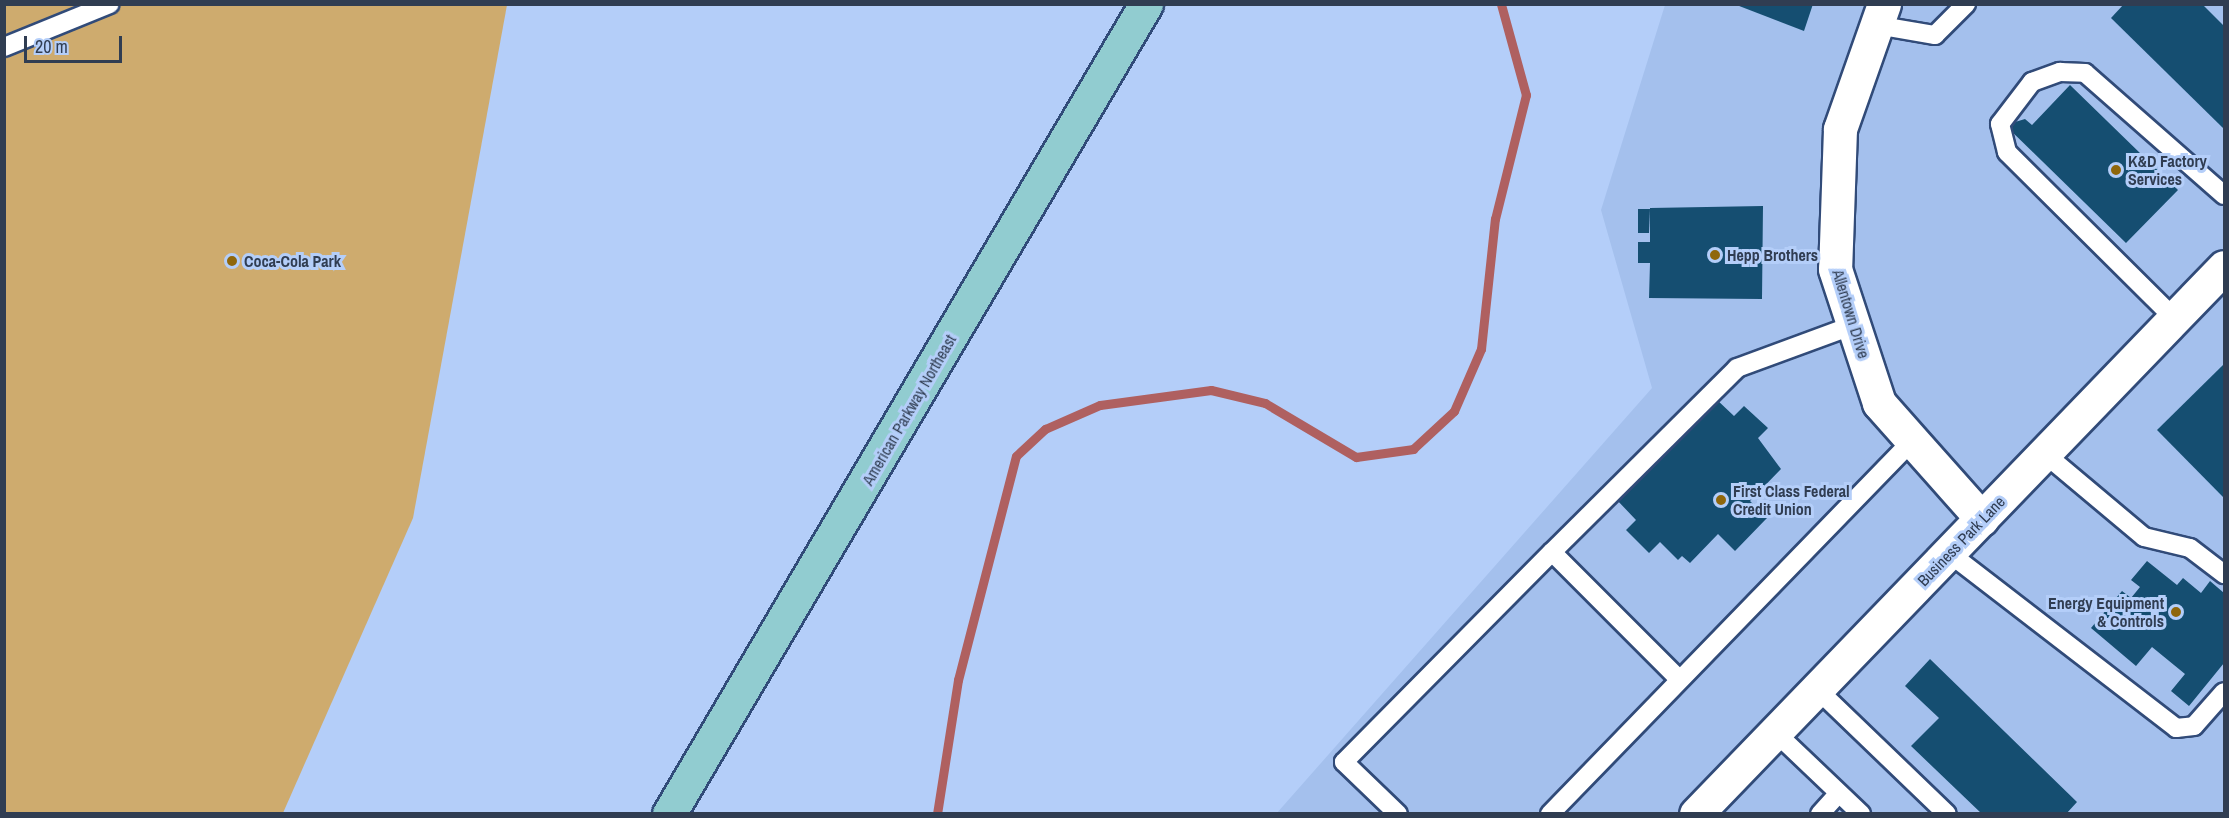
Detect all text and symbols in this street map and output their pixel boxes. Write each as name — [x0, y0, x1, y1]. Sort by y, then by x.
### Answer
scale bar — [27, 24, 124, 62]
text: 20 m — [35, 34, 68, 59]
place label: K&D Factory Services — [2128, 151, 2207, 189]
marker: K&D Factory Services — [2109, 163, 2123, 177]
place label: Hepp Brothers — [1727, 245, 1818, 265]
marker: Hepp Brothers — [1708, 248, 1722, 262]
place label: Coca-Cola Park — [244, 251, 341, 271]
marker: Coca-Cola Park — [225, 254, 239, 268]
street label: Allentown Drive — [1828, 267, 1874, 361]
street label: American Parkway Northeast — [858, 331, 960, 489]
place label: First Class Federal Credit Union — [1733, 481, 1850, 519]
street label: Business Park Lane — [1913, 492, 2009, 590]
marker: First Class Federal Credit Union — [1714, 493, 1728, 507]
place label: Energy Equipment & Controls — [2048, 593, 2164, 631]
marker: Energy Equipment & Controls — [2169, 605, 2183, 619]

